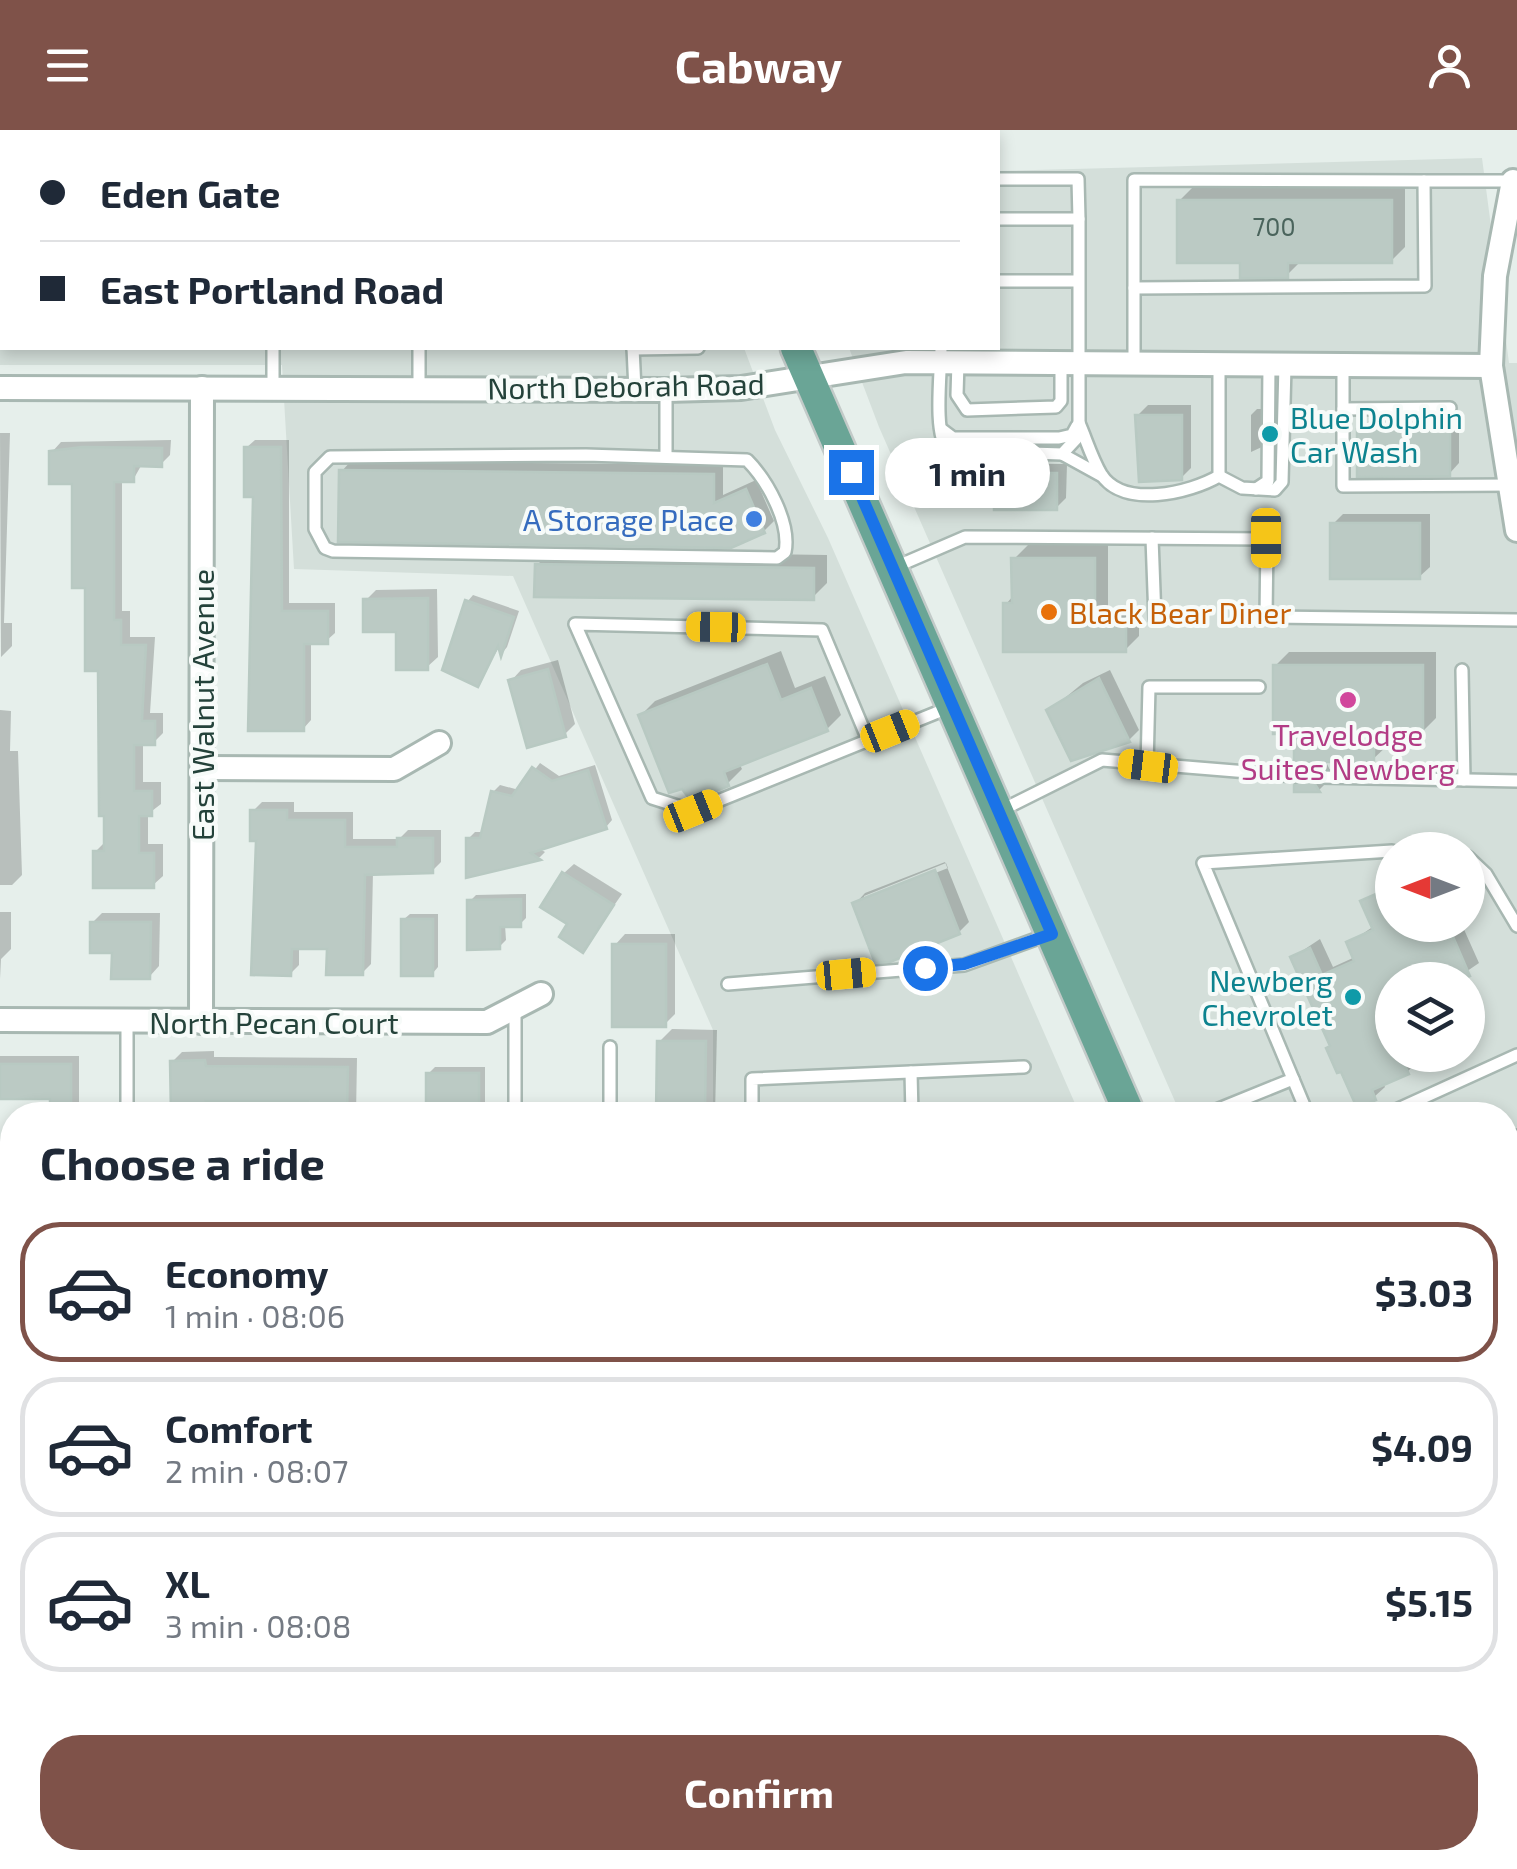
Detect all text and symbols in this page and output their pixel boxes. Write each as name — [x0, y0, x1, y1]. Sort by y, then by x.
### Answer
icon: menu — [40, 38, 95, 93]
text: Cabway — [675, 38, 842, 92]
icon: person — [1422, 38, 1477, 93]
text: Eden Gate — [100, 170, 280, 216]
house number: 700 — [1253, 211, 1295, 241]
text: East Portland Road — [100, 266, 444, 312]
street label: North Deborah Road — [487, 365, 765, 405]
place label: Blue Dolphin Car Wash — [1290, 399, 1463, 469]
marker: Blue Dolphin Car Wash — [1259, 423, 1281, 445]
callout: 1 min — [886, 437, 1051, 507]
route end — [829, 450, 874, 495]
text: 1 min — [929, 454, 1006, 492]
place label: A Storage Place — [523, 501, 734, 537]
marker: A Storage Place — [743, 508, 765, 530]
car — [1251, 508, 1281, 568]
street label: East Walnut Avenue — [184, 569, 220, 841]
place label: Black Bear Diner — [1069, 594, 1292, 630]
marker: Black Bear Diner — [1038, 601, 1060, 623]
car — [686, 611, 746, 643]
marker: Travelodge Suites Newberg — [1337, 689, 1359, 711]
car — [857, 706, 923, 756]
place label: Travelodge Suites Newberg — [1241, 716, 1456, 786]
car — [1116, 747, 1180, 785]
car — [660, 786, 726, 836]
north arrow — [1375, 832, 1485, 942]
map controls — [1375, 832, 1485, 1072]
route start — [903, 946, 948, 991]
car — [815, 956, 877, 992]
place label: Newberg Chevrolet — [1201, 962, 1333, 1032]
button: layers — [1375, 962, 1485, 1072]
marker: Newberg Chevrolet — [1342, 986, 1364, 1008]
street label: North Pecan Court — [149, 1004, 399, 1040]
text: Choose a ride — [40, 1135, 325, 1189]
icon: car — [45, 1247, 135, 1337]
text: Economy — [165, 1250, 329, 1296]
text: $3.03 — [1375, 1269, 1473, 1315]
text: 1 min · 08:06 — [165, 1296, 345, 1334]
icon: car — [45, 1402, 135, 1492]
text: Comfort — [165, 1405, 313, 1451]
text: $4.09 — [1371, 1424, 1473, 1470]
text: 2 min · 08:07 — [165, 1451, 348, 1489]
icon: car — [45, 1557, 135, 1647]
text: XL — [165, 1560, 210, 1606]
text: $5.15 — [1385, 1579, 1473, 1625]
text: 3 min · 08:08 — [165, 1606, 351, 1644]
button: Confirm — [40, 1735, 1478, 1850]

